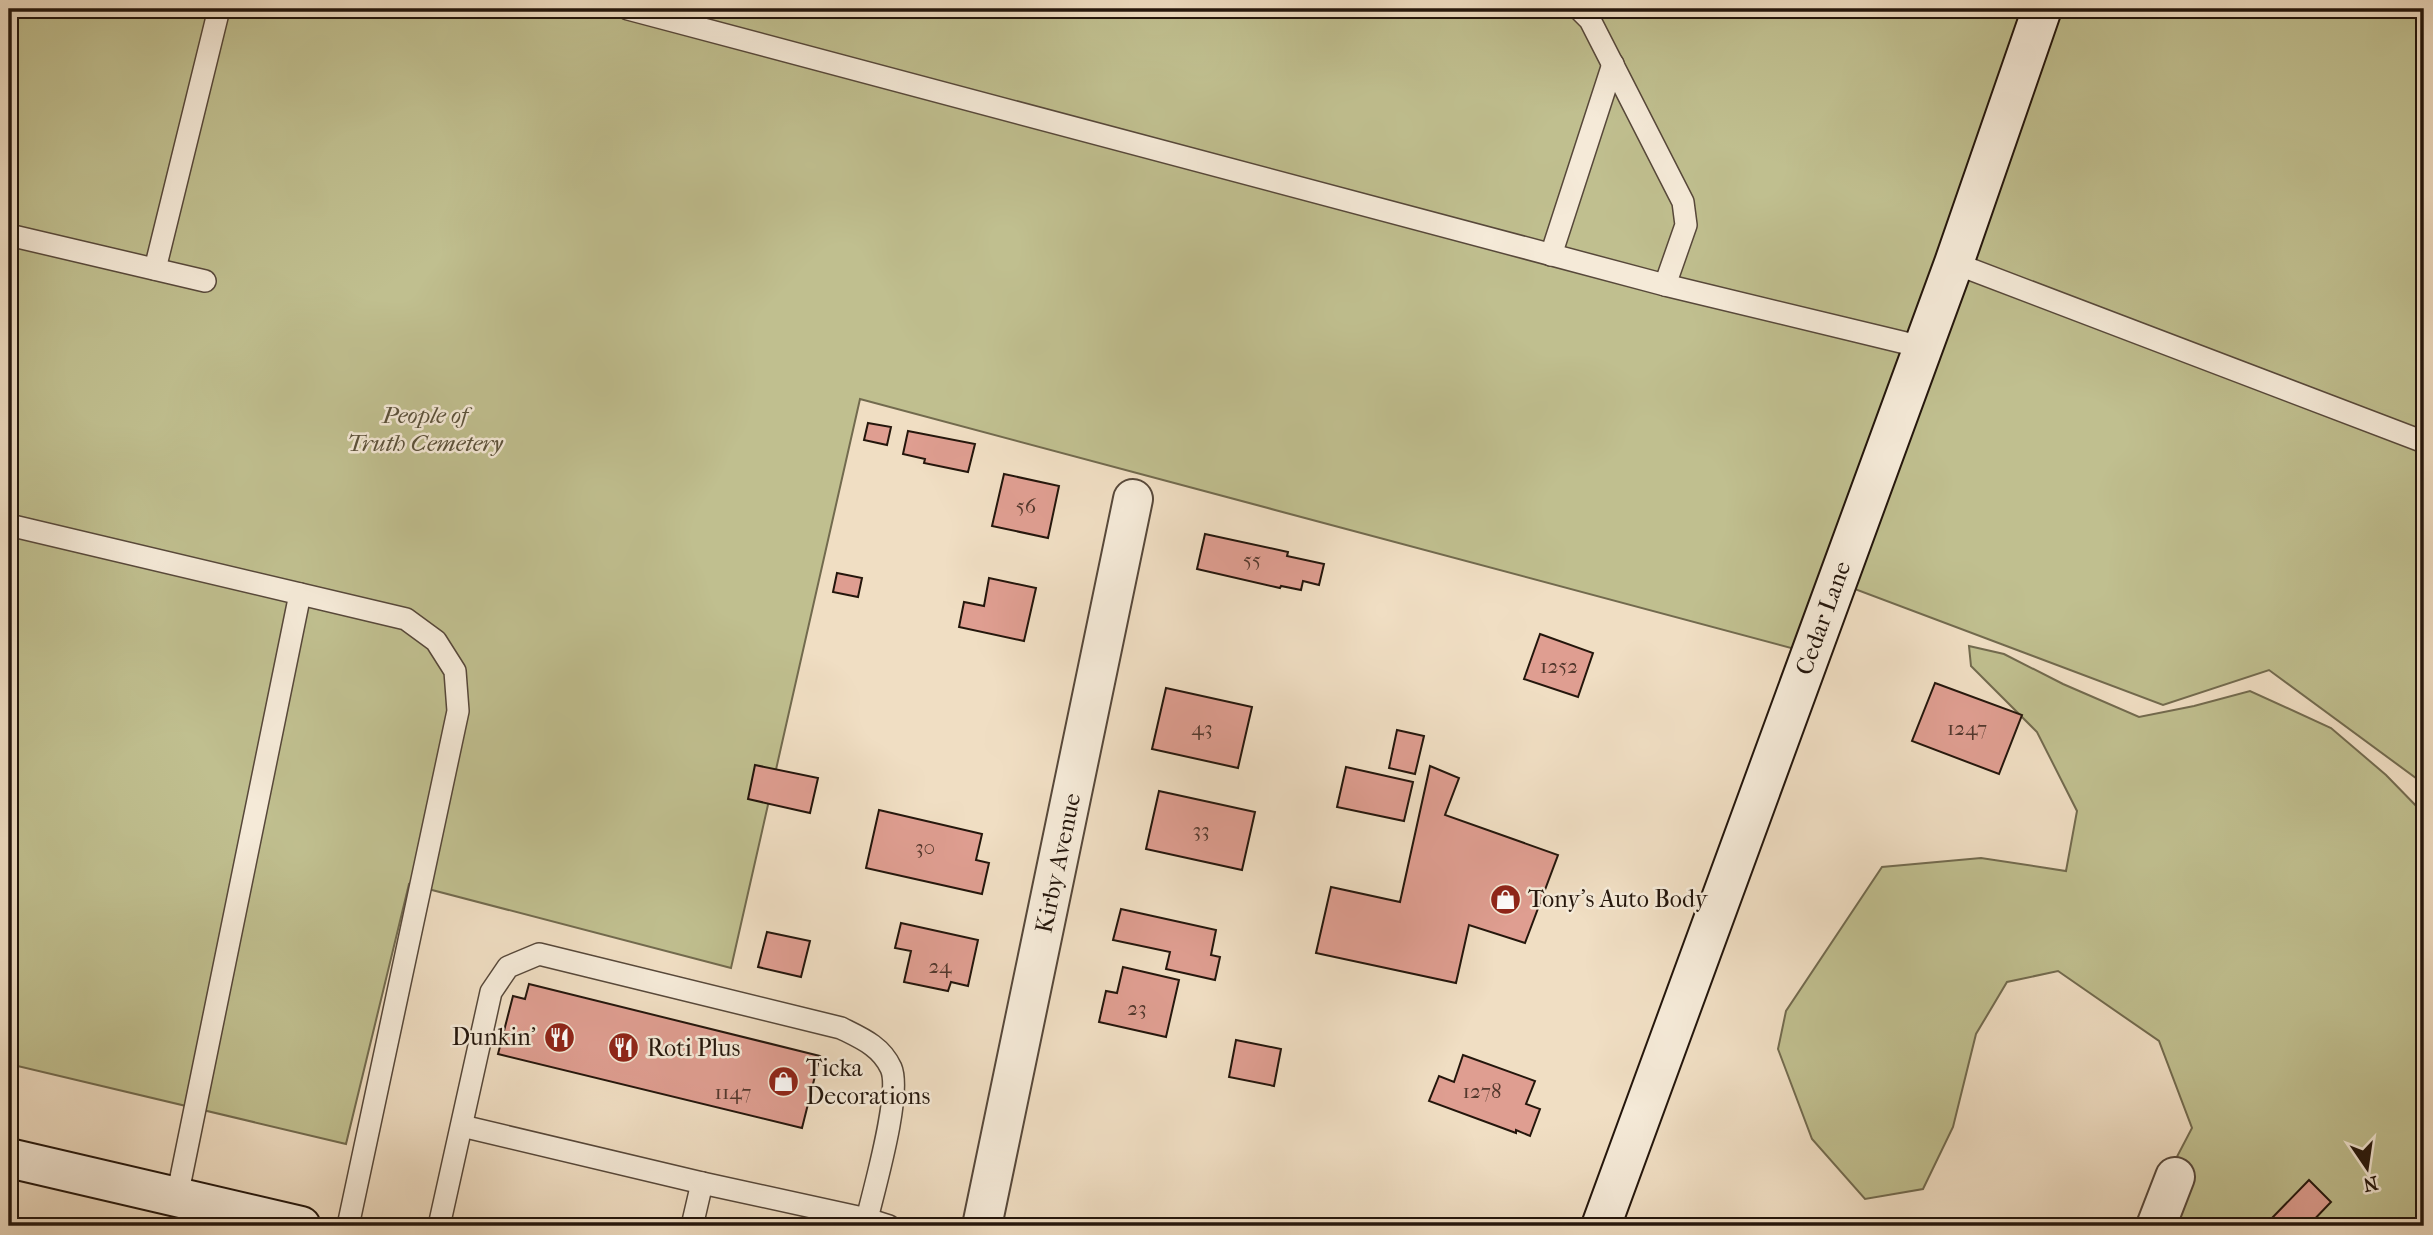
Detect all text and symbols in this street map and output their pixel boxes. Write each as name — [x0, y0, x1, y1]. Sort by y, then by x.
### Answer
park label: People of Truth Cemetery — [347, 401, 504, 457]
house number: 56 — [1016, 494, 1037, 518]
house number: 55 — [1243, 548, 1261, 572]
street label: Cedar Lane — [1790, 557, 1857, 679]
house number: 1252 — [1540, 654, 1578, 678]
house number: 43 — [1191, 716, 1213, 740]
house number: 1247 — [1947, 716, 1987, 740]
street label: Kirby Avenue — [1030, 791, 1086, 935]
house number: 33 — [1192, 818, 1210, 842]
house number: 30 — [915, 835, 935, 859]
shop icon: Tony's Auto Body — [1488, 882, 1522, 916]
place label: Tony's Auto Body — [1528, 885, 1709, 913]
house number: 24 — [928, 954, 952, 978]
house number: 23 — [1127, 996, 1147, 1020]
restaurant icon: Dunkin' — [542, 1020, 576, 1054]
place label: Dunkin' — [452, 1023, 536, 1051]
restaurant icon: Roti Plus — [607, 1031, 641, 1065]
place label: Roti Plus — [647, 1034, 740, 1062]
place label: Ticka Decorations — [806, 1054, 930, 1110]
shop icon: Ticka Decorations — [766, 1065, 800, 1099]
house number: 1278 — [1463, 1079, 1501, 1103]
house number: 1147 — [715, 1080, 751, 1104]
north arrow — [2332, 1134, 2402, 1204]
text: N — [2361, 1171, 2380, 1196]

